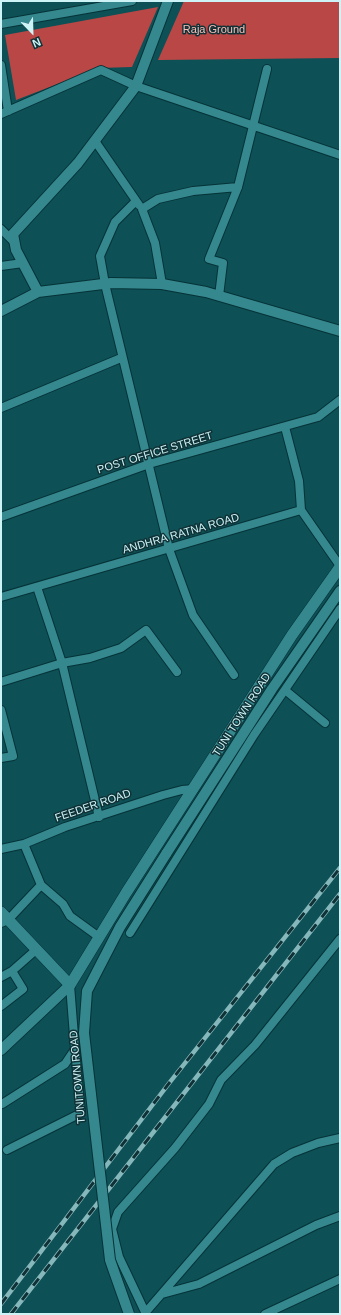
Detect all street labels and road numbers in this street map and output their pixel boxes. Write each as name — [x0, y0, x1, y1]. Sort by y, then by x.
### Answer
street label: POST OFFICE STREET — [96, 429, 214, 477]
street label: ANDHRA RATNA ROAD — [121, 511, 241, 557]
street label: TUNI TOWN ROAD — [210, 671, 274, 759]
street label: FEEDER ROAD — [53, 787, 133, 825]
street label: TUNITOWN ROAD — [67, 1030, 89, 1124]

